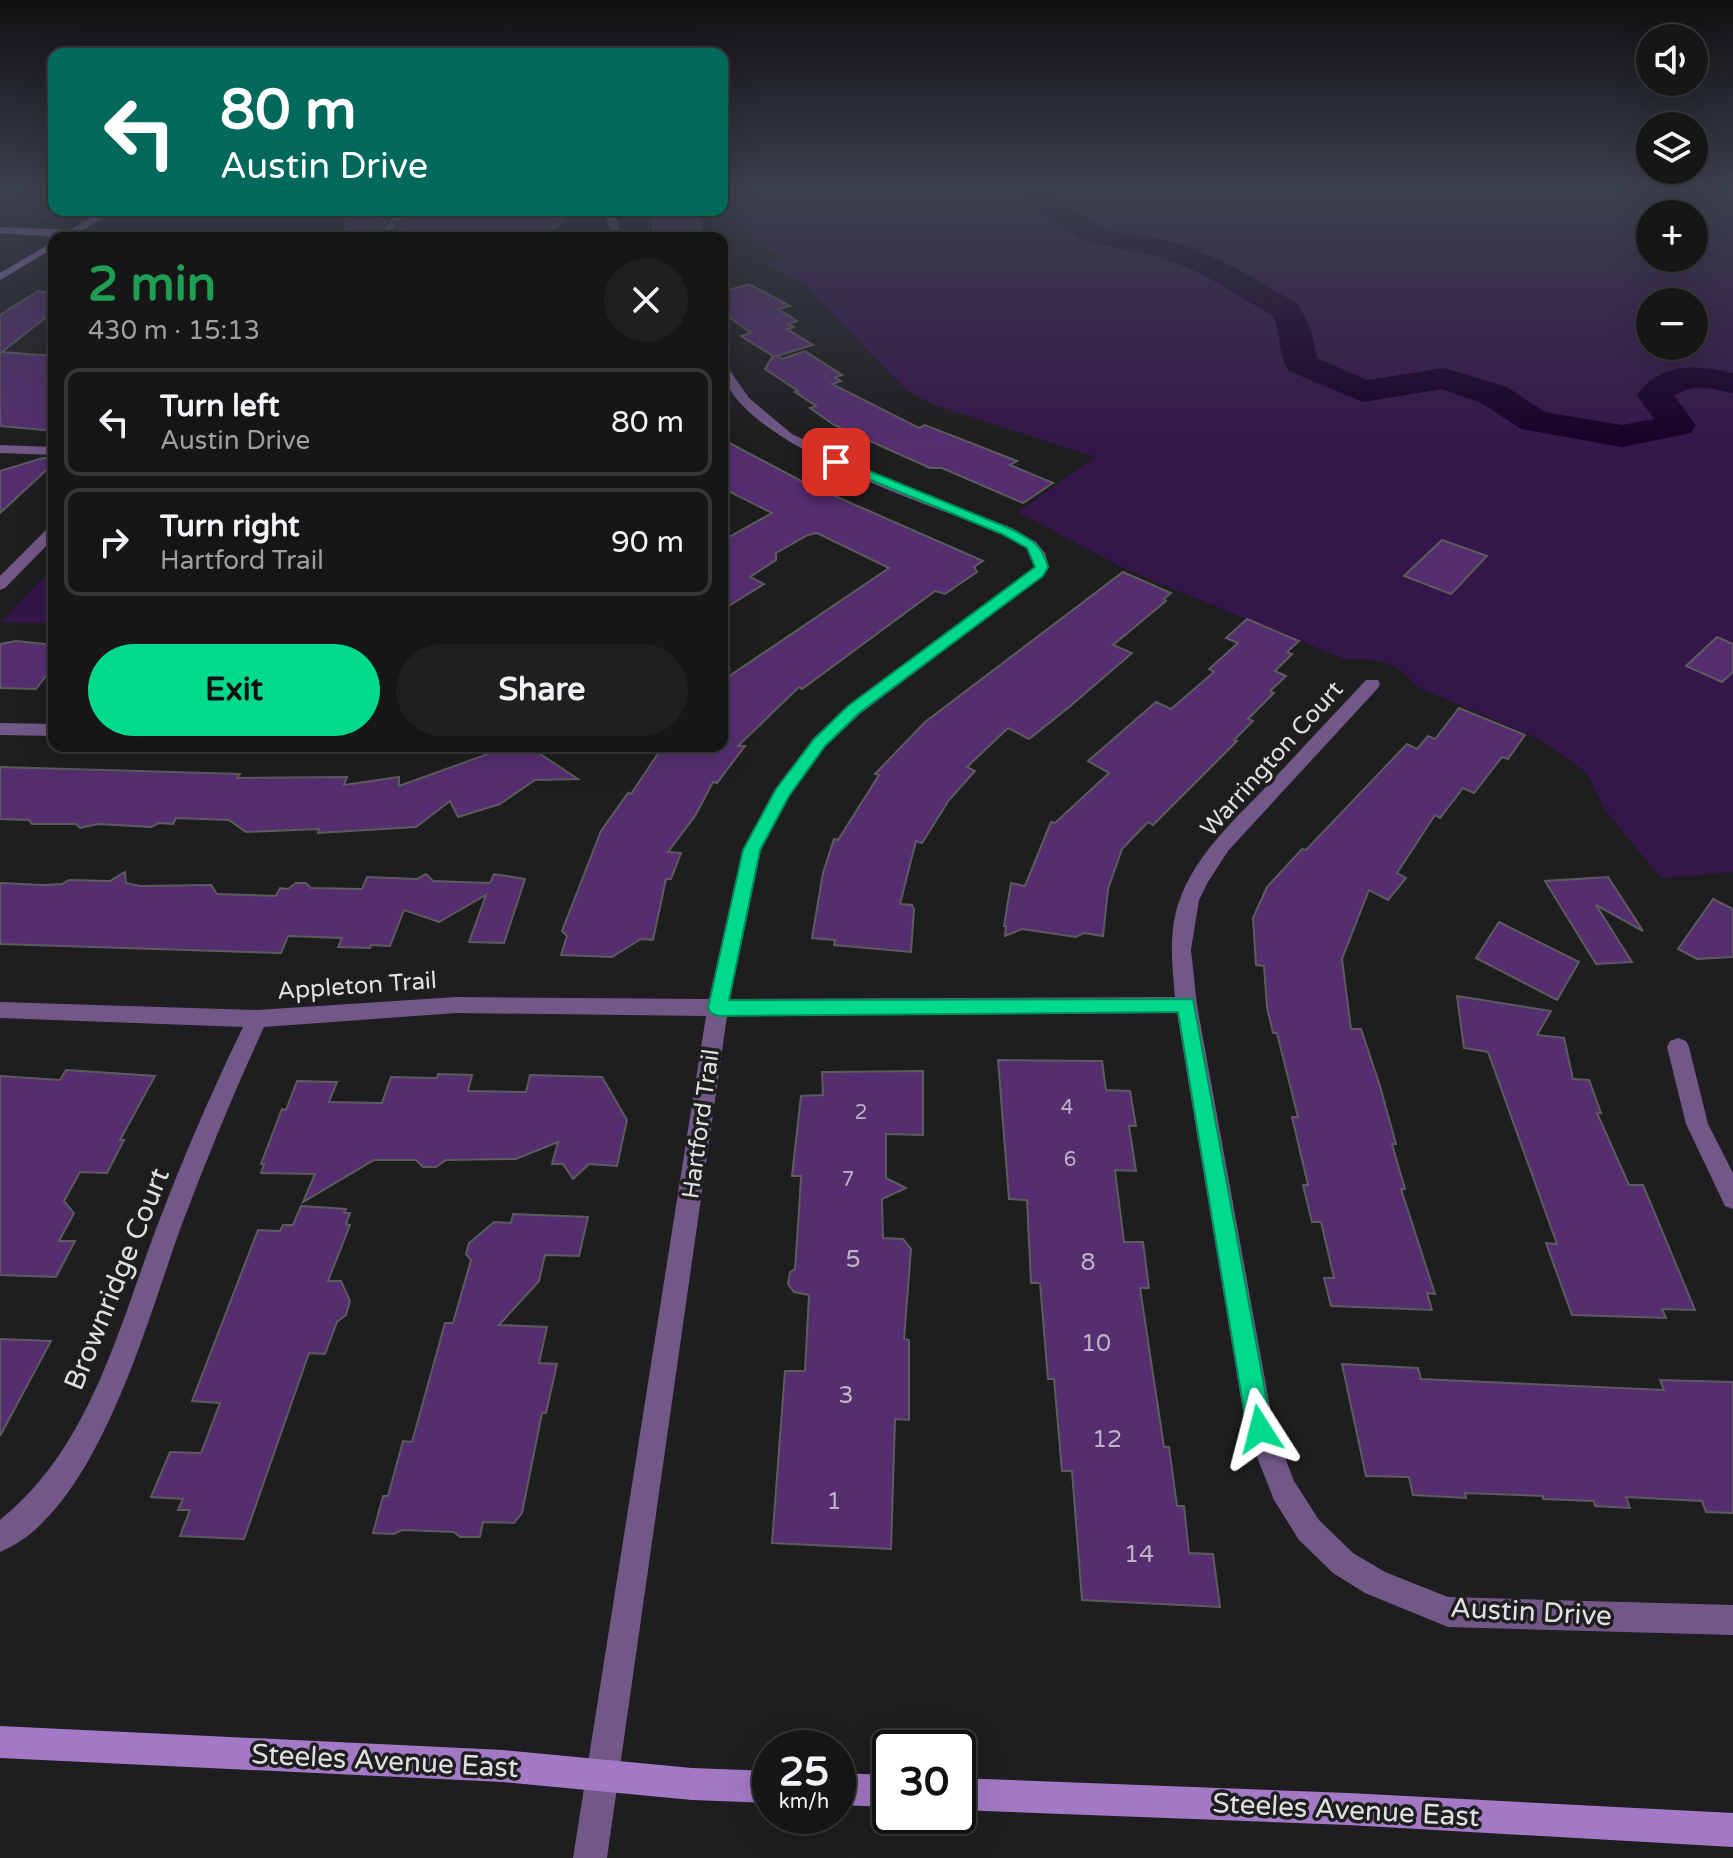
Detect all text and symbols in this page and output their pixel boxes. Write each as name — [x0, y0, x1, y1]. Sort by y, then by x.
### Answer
map controls — [1636, 24, 1708, 360]
button: sound — [1636, 24, 1708, 96]
text: 80 m — [220, 77, 356, 144]
icon: left — [88, 80, 192, 184]
button: layers — [1636, 112, 1708, 184]
text: Austin Drive — [220, 145, 428, 188]
button: + — [1636, 200, 1708, 272]
text: 2 min — [88, 256, 216, 314]
button: close — [604, 258, 688, 342]
button: − — [1636, 288, 1708, 360]
text: 430 m · 15:13 — [88, 315, 260, 346]
text: Turn left — [160, 388, 279, 425]
icon: left — [92, 400, 136, 444]
text: 80 m — [611, 404, 684, 441]
text: Austin Drive — [160, 425, 310, 456]
pin — [802, 428, 870, 496]
icon: arrive — [814, 440, 858, 484]
text: Turn right — [160, 508, 300, 545]
icon: right — [92, 520, 136, 564]
text: 90 m — [611, 524, 684, 561]
text: Hartford Trail — [160, 545, 324, 576]
button: Exit — [88, 644, 380, 736]
button: Share — [396, 644, 688, 736]
street label: Warrington Court — [1195, 675, 1349, 843]
street label: Appleton Trail — [276, 966, 438, 1006]
street label: Hartford Trail — [676, 1047, 726, 1201]
house number: 4 — [1061, 1096, 1073, 1120]
house number: 2 — [855, 1101, 867, 1125]
house number: 6 — [1064, 1148, 1076, 1172]
street label: Brownridge Court — [57, 1163, 177, 1395]
house number: 7 — [842, 1168, 854, 1192]
house number: 5 — [845, 1245, 861, 1274]
house number: 8 — [1080, 1248, 1096, 1277]
house number: 10 — [1081, 1329, 1111, 1358]
house number: 3 — [838, 1381, 854, 1410]
position arrow — [1218, 1387, 1302, 1471]
house number: 12 — [1092, 1425, 1122, 1454]
house number: 1 — [826, 1487, 842, 1516]
house number: 14 — [1124, 1540, 1154, 1569]
street label: Austin Drive — [1449, 1591, 1613, 1633]
speed limit sign: 30 — [872, 1730, 976, 1834]
street label: Steeles Avenue East — [251, 1737, 520, 1785]
text: 25 — [779, 1748, 829, 1796]
street label: Steeles Avenue East — [1212, 1786, 1481, 1834]
text: km/h — [779, 1790, 829, 1814]

